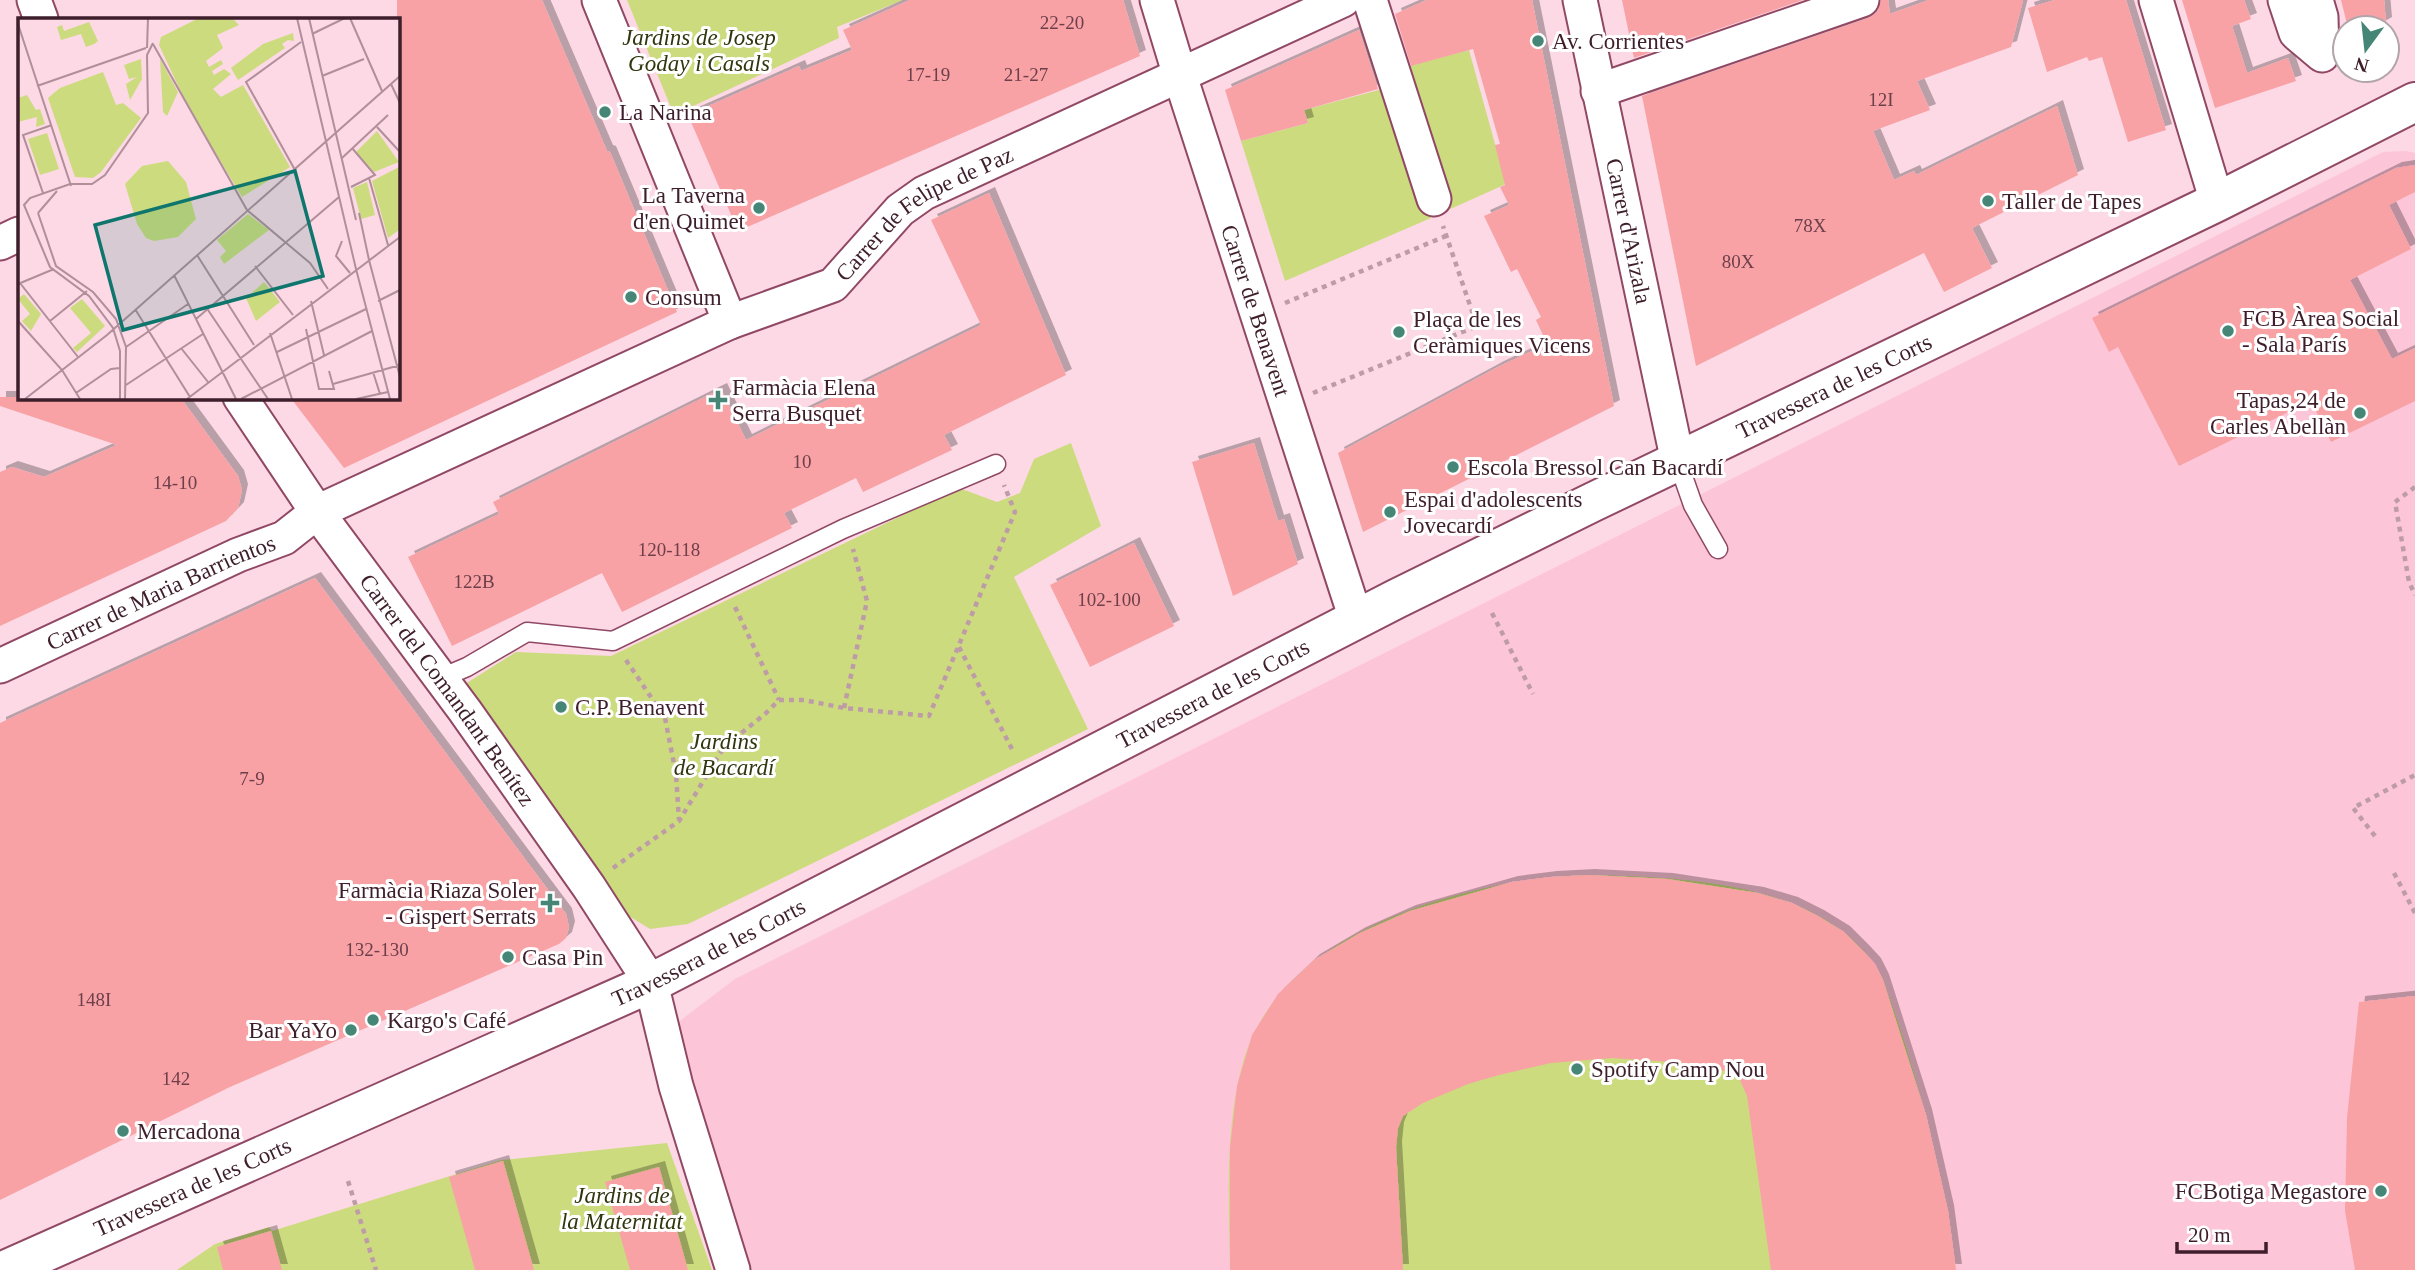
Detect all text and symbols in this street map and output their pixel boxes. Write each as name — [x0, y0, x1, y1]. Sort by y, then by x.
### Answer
house number: 22-20 — [1040, 12, 1084, 33]
north arrow — [2331, 14, 2401, 84]
inset map — [18, 18, 399, 399]
park label: Jardins de Josep Goday i Casals — [622, 25, 776, 76]
place label: Av. Corrientes — [1552, 29, 1684, 54]
marker: Av. Corrientes — [1530, 33, 1546, 49]
text: N — [2352, 53, 2371, 77]
house number: 17-19 — [906, 64, 950, 85]
house number: 21-27 — [1004, 64, 1048, 85]
house number: 12I — [1868, 89, 1894, 110]
place label: La Narina — [619, 100, 712, 125]
marker: La Narina — [597, 104, 613, 120]
street label: Carrer de Felipe de Paz — [831, 142, 1017, 286]
street label: Carrer d'Arizala — [1601, 156, 1656, 306]
place label: La Taverna d'en Quimet — [633, 183, 746, 234]
place label: Taller de Tapes — [2002, 189, 2141, 214]
marker: Taller de Tapes — [1980, 193, 1996, 209]
marker: La Taverna d'en Quimet — [751, 200, 767, 216]
house number: 78X — [1794, 215, 1827, 236]
street label: Carrer de Benavent — [1216, 222, 1295, 400]
house number: 80X — [1722, 251, 1755, 272]
place label: Consum — [645, 285, 722, 310]
marker: Consum — [623, 289, 639, 305]
place label: FCB Àrea Social - Sala París — [2242, 306, 2399, 357]
place label: Plaça de les Ceràmiques Vicens — [1413, 307, 1591, 358]
marker: FCB Àrea Social - Sala París — [2220, 323, 2236, 339]
marker: Plaça de les Ceràmiques Vicens — [1391, 324, 1407, 340]
street label: Travessera de les Corts — [1733, 329, 1936, 444]
place label: Farmàcia Elena Serra Busquet — [732, 375, 876, 426]
place label: Tapas,24 de Carles Abellàn — [2210, 388, 2346, 439]
marker: Farmàcia Elena Serra Busquet — [710, 392, 726, 408]
marker: Tapas,24 de Carles Abellàn — [2352, 405, 2368, 421]
house number: 10 — [793, 451, 812, 472]
place label: Escola Bressol Can Bacardí — [1467, 455, 1724, 480]
marker: Escola Bressol Can Bacardí — [1445, 459, 1461, 475]
house number: 14-10 — [153, 472, 197, 493]
place label: Espai d'adolescents Jovecardí — [1404, 487, 1583, 538]
marker: Espai d'adolescents Jovecardí — [1382, 504, 1398, 520]
street label: Carrer de Maria Barrientos — [43, 530, 279, 656]
house number: 120-118 — [638, 539, 700, 560]
street label: Carrer del Comandant Benítez — [355, 569, 540, 811]
house number: 122B — [453, 571, 495, 592]
house number: 102-100 — [1077, 589, 1141, 610]
street label: Travessera de les Corts — [1113, 634, 1314, 754]
place label: C.P. Benavent — [575, 695, 705, 720]
marker: C.P. Benavent — [553, 699, 569, 715]
park label: Jardins de Bacardí — [674, 729, 777, 780]
house number: 7-9 — [239, 768, 265, 789]
place label: Farmàcia Riaza Soler - Gispert Serrats — [338, 878, 536, 929]
street label: Travessera de les Corts — [608, 894, 810, 1012]
marker: Farmàcia Riaza Soler - Gispert Serrats — [542, 895, 558, 911]
house number: 132-130 — [345, 939, 409, 960]
place label: Casa Pin — [522, 945, 604, 970]
marker: Casa Pin — [500, 949, 516, 965]
house number: 148I — [77, 989, 111, 1010]
place label: Kargo's Café — [387, 1008, 506, 1033]
marker: Kargo's Café — [365, 1012, 381, 1028]
place label: Bar YaYo — [249, 1018, 337, 1043]
marker: Bar YaYo — [343, 1022, 359, 1038]
place label: Spotify Camp Nou — [1591, 1057, 1765, 1082]
marker: Spotify Camp Nou — [1569, 1061, 1585, 1077]
house number: 142 — [162, 1068, 190, 1089]
place label: Mercadona — [137, 1119, 240, 1144]
marker: Mercadona — [115, 1123, 131, 1139]
street label: Travessera de les Corts — [90, 1132, 295, 1242]
place label: FCBotiga Megastore — [2175, 1179, 2367, 1204]
park label: Jardins de la Maternitat — [561, 1183, 684, 1234]
marker: FCBotiga Megastore — [2373, 1183, 2389, 1199]
scale bar — [2177, 1210, 2266, 1254]
text: 20 m — [2188, 1223, 2231, 1247]

